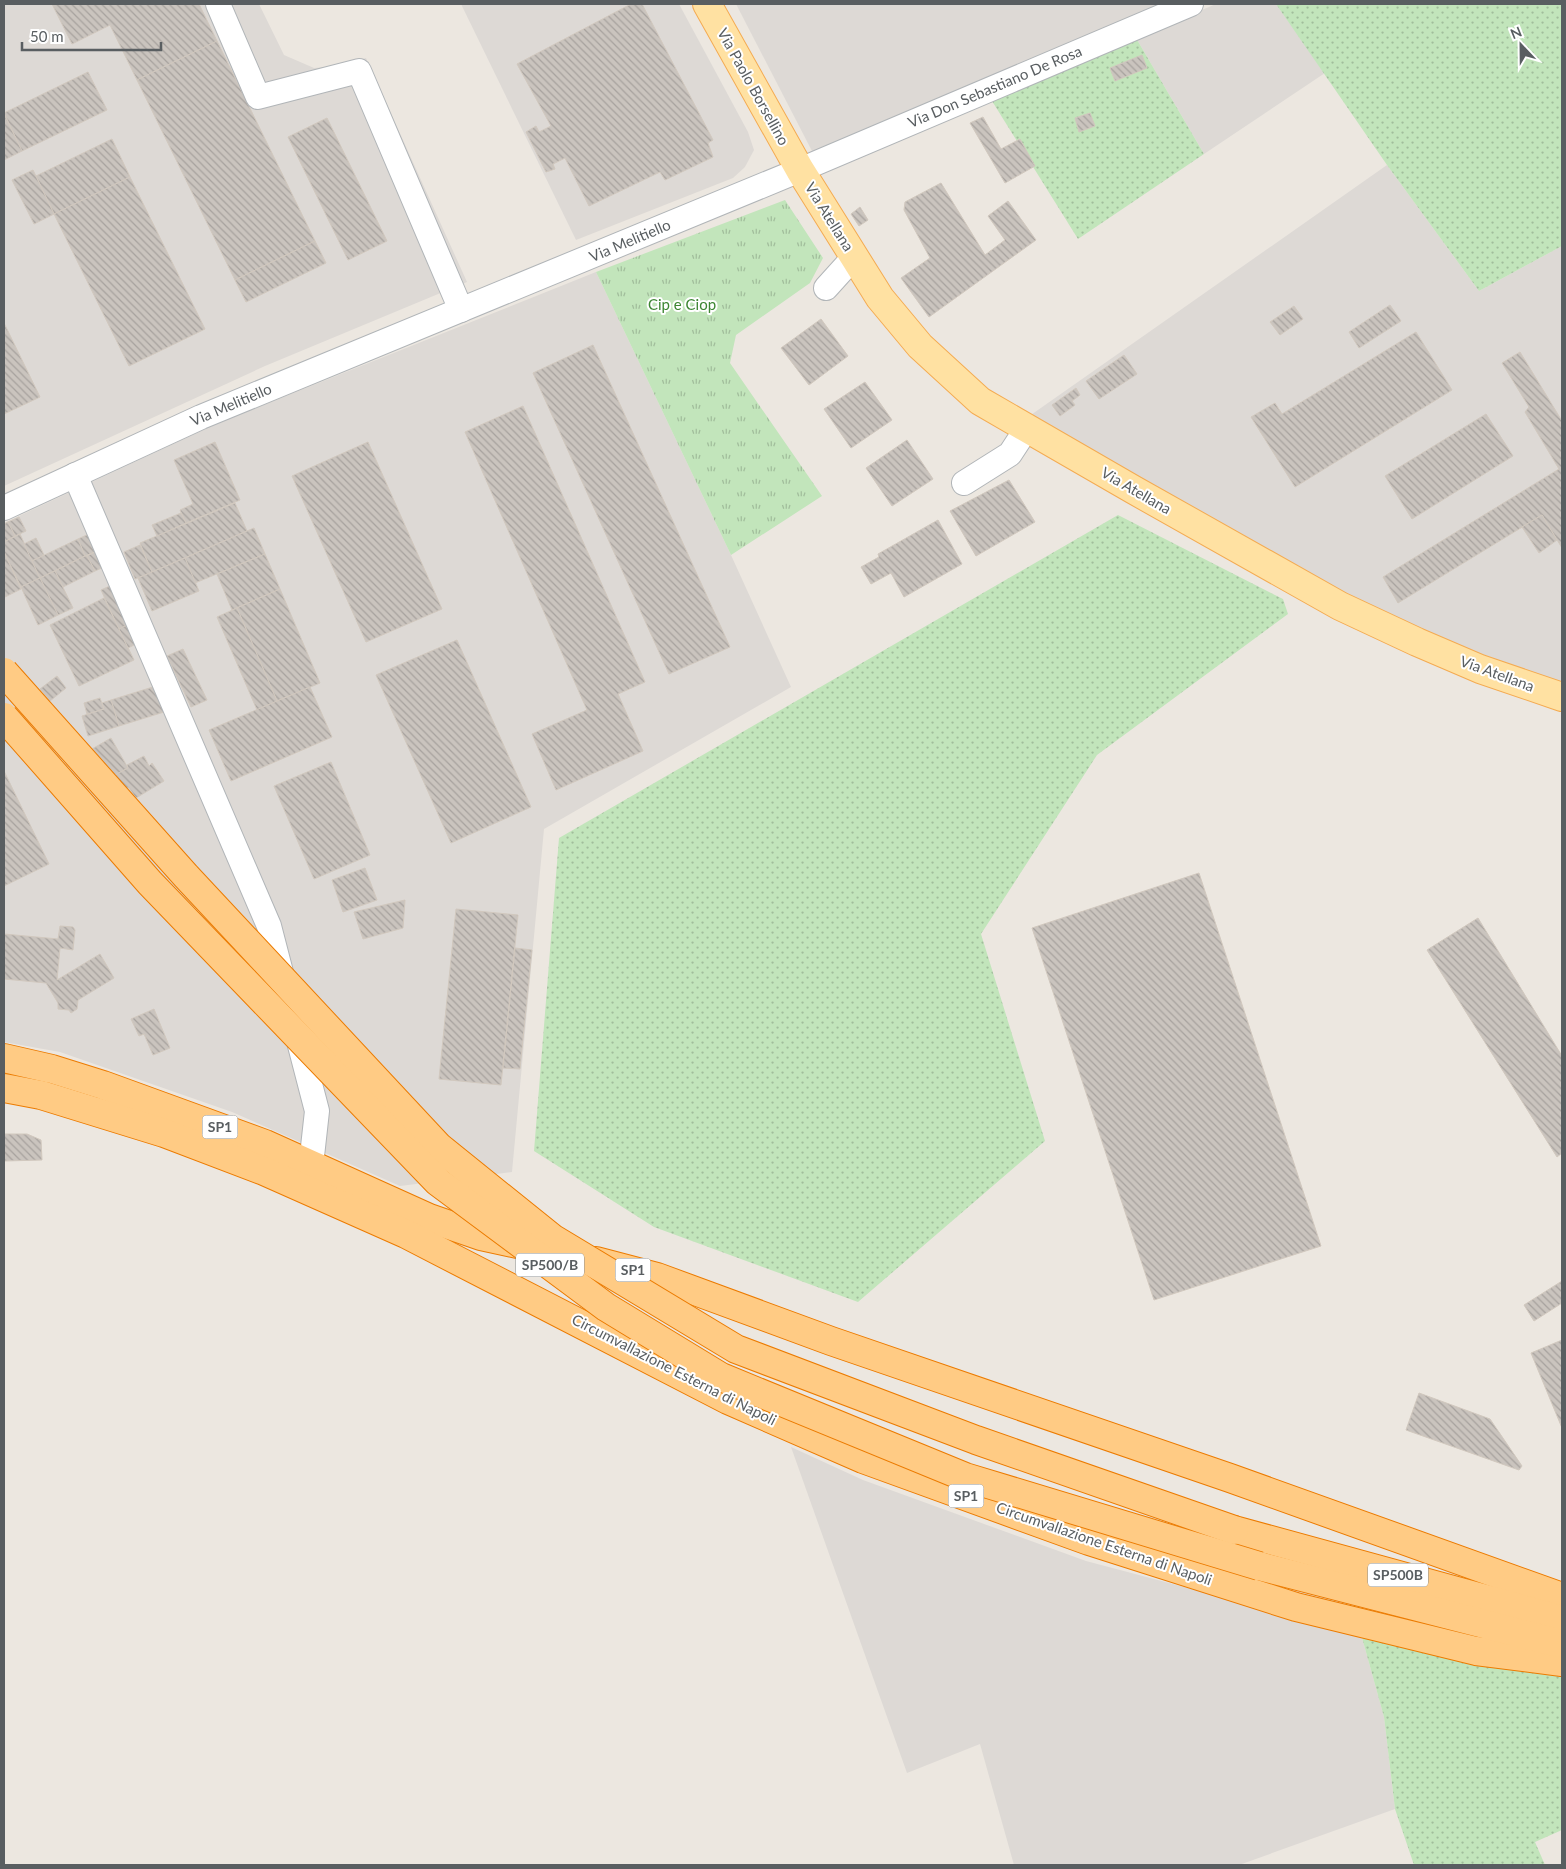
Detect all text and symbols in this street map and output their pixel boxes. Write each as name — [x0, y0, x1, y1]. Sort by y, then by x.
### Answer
scale bar — [22, 20, 161, 52]
north arrow — [1496, 20, 1546, 70]
text: N — [1508, 23, 1524, 42]
street label: Via Paolo Borsellino — [714, 25, 794, 148]
text: 50 m — [30, 27, 64, 45]
street label: Via Don Sebastiano De Rosa — [905, 41, 1084, 131]
street label: Via Atellana — [802, 179, 858, 254]
street label: Via Melitiello — [586, 215, 673, 265]
park label: Cip e Ciop — [648, 295, 716, 313]
street label: Via Melitiello — [187, 379, 274, 429]
street label: Via Atellana — [1098, 463, 1175, 517]
street label: Via Atellana — [1458, 651, 1537, 695]
road number: SP1 — [202, 1116, 238, 1138]
road number: SP500/B — [516, 1254, 584, 1276]
road number: SP1 — [616, 1258, 650, 1282]
street label: Circumvallazione Esterna di Napoli — [569, 1310, 780, 1429]
road number: SP1 — [948, 1484, 984, 1508]
street label: Circumvallazione Esterna di Napoli — [994, 1498, 1215, 1589]
road number: SP500B — [1368, 1564, 1428, 1586]

